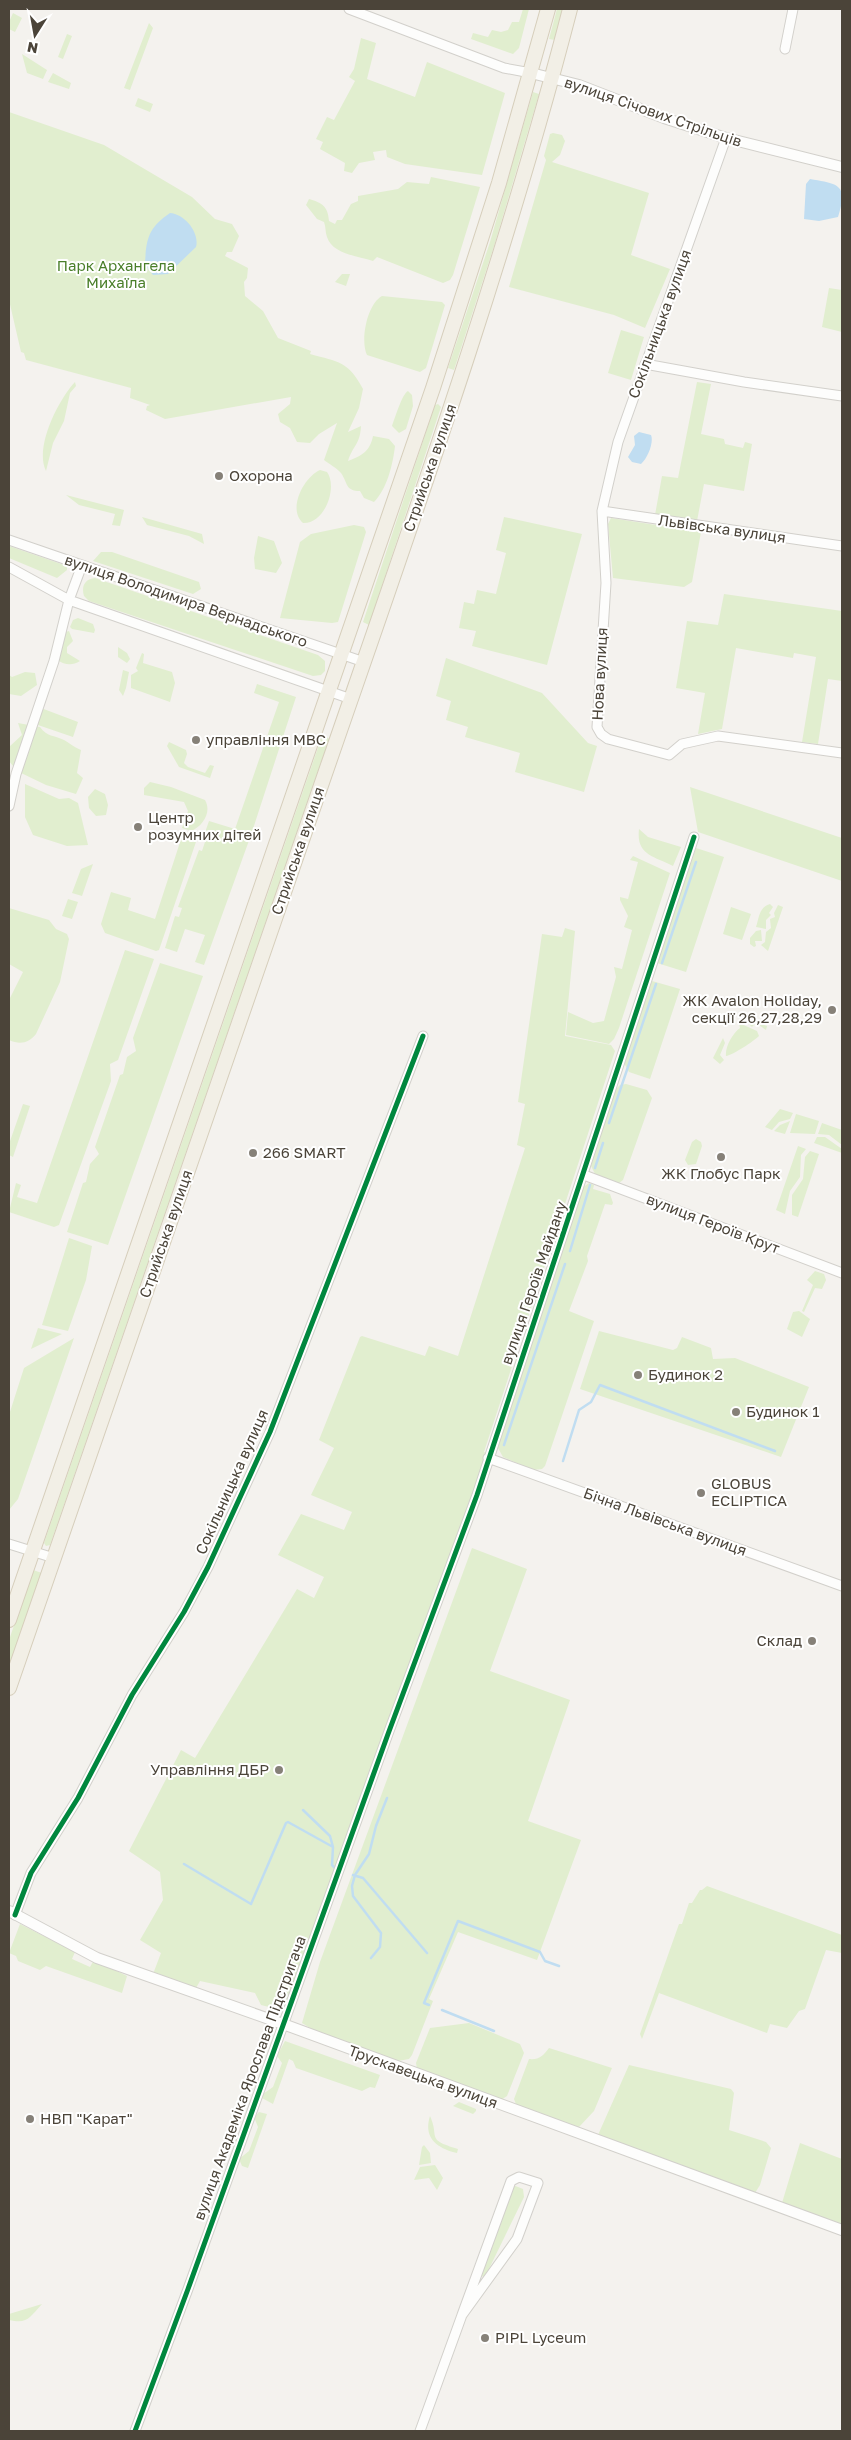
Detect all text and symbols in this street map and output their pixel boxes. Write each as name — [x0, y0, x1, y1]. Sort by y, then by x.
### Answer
north arrow — [10, 10, 60, 60]
text: N — [26, 39, 39, 58]
street label: вулиця Січових Стрільців — [562, 72, 744, 150]
street label: Сокільницька вулиця — [624, 247, 694, 400]
park label: Парк Архангела Михаїла — [57, 256, 175, 291]
street label: Стрийська вулиця — [399, 401, 459, 534]
place label: Охорона — [229, 466, 293, 484]
marker: Охорона — [213, 470, 225, 482]
street label: Львівська вулиця — [657, 510, 787, 546]
street label: вулиця Володимира Вернадського — [62, 550, 310, 650]
street label: Нова вулиця — [588, 627, 610, 721]
place label: управління МВС — [206, 730, 326, 748]
marker: управління МВС — [190, 734, 202, 746]
street label: Стрийська вулиця — [267, 784, 327, 917]
place label: Центр розумних дітей — [148, 808, 261, 843]
marker: Центр розумних дітей — [132, 821, 144, 833]
place label: ЖК Avalon Holiday, секції 26,27,28,29 — [683, 991, 822, 1026]
marker: ЖК Avalon Holiday, секції 26,27,28,29 — [826, 1004, 838, 1016]
place label: 266 SMART — [263, 1143, 346, 1161]
marker: 266 SMART — [247, 1147, 259, 1159]
marker: ЖК Глобус Парк — [715, 1151, 727, 1163]
place label: ЖК Глобус Парк — [661, 1164, 781, 1182]
street label: Стрийська вулиця — [135, 1167, 195, 1300]
street label: вулиця Героїв Крут — [644, 1189, 783, 1257]
street label: вулиця Героїв Майдану — [497, 1198, 570, 1367]
place label: Будинок 2 — [648, 1365, 723, 1383]
marker: Будинок 2 — [632, 1369, 644, 1381]
place label: Будинок 1 — [746, 1402, 820, 1420]
street label: Сокільницька вулиця — [191, 1406, 271, 1557]
marker: Будинок 1 — [730, 1406, 742, 1418]
place label: GLOBUS ECLIPTICA — [711, 1474, 787, 1509]
street label: Бічна Львівська вулиця — [581, 1483, 749, 1559]
marker: GLOBUS ECLIPTICA — [695, 1487, 707, 1499]
place label: Склад — [757, 1631, 802, 1649]
marker: Склад — [806, 1635, 818, 1647]
place label: Управління ДБР — [150, 1760, 269, 1778]
marker: Управління ДБР — [273, 1764, 285, 1776]
street label: вулиця Академіка Ярослава Підстригача — [189, 1933, 309, 2222]
street label: Трускавецька вулиця — [346, 2041, 500, 2111]
place label: НВП "Карат" — [40, 2109, 132, 2127]
marker: НВП "Карат" — [24, 2113, 36, 2125]
place label: PIPL Lyceum — [495, 2328, 586, 2346]
marker: PIPL Lyceum — [479, 2332, 491, 2344]

